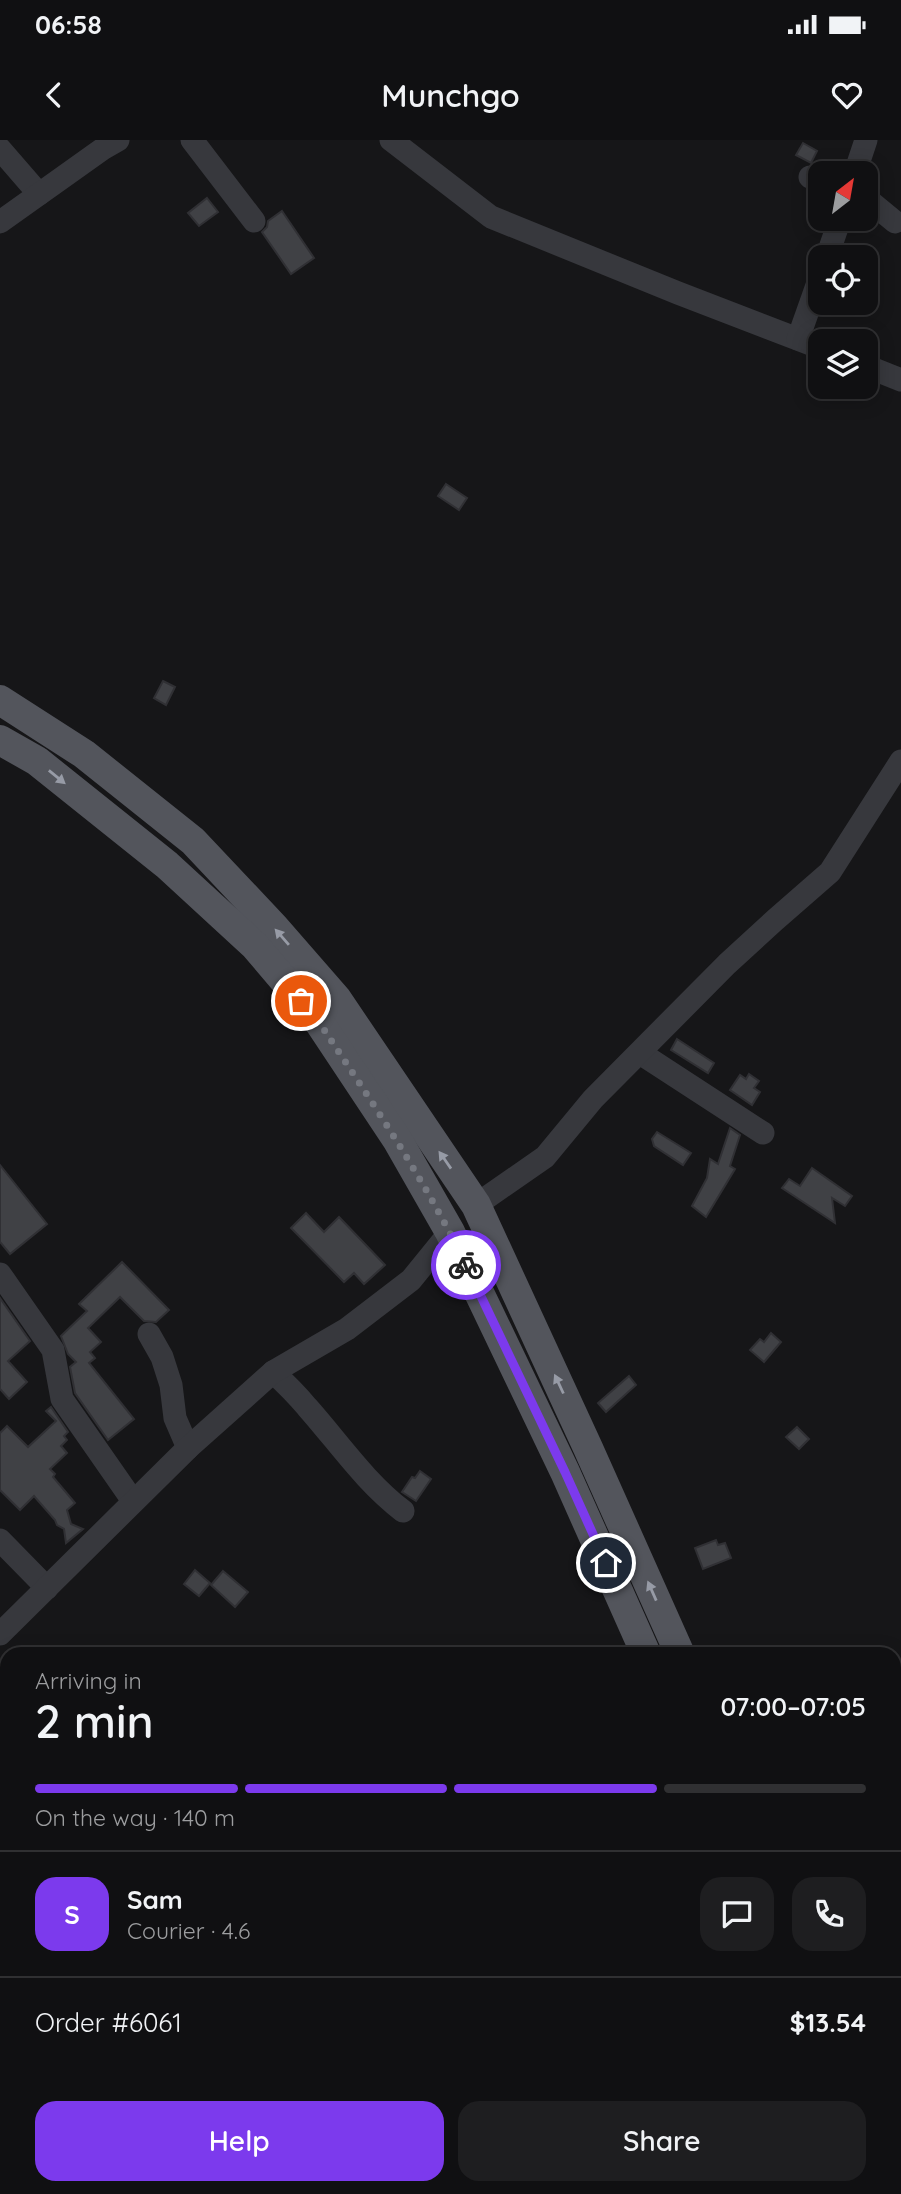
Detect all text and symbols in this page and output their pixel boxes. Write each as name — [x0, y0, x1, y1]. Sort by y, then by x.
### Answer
text: 06:58 — [35, 8, 102, 41]
text: Munchgo — [381, 75, 520, 115]
icon: back — [35, 76, 73, 114]
icon: heart — [828, 76, 866, 114]
north arrow — [808, 161, 878, 231]
map controls — [808, 161, 878, 399]
button: locate — [808, 245, 878, 315]
button: layers — [808, 329, 878, 399]
one-way arrow — [48, 769, 66, 784]
one-way arrow — [274, 928, 290, 946]
pin — [271, 971, 331, 1031]
icon: bag — [282, 982, 320, 1020]
one-way arrow — [438, 1151, 452, 1169]
courier — [431, 1230, 501, 1300]
icon: bike — [447, 1246, 485, 1284]
one-way arrow — [553, 1374, 565, 1394]
pin — [576, 1533, 636, 1593]
icon: home — [587, 1544, 625, 1582]
one-way arrow — [646, 1581, 657, 1602]
text: Arriving in — [35, 1666, 142, 1695]
text: 07:00–07:05 — [721, 1690, 866, 1723]
text: 2 min — [35, 1692, 154, 1750]
text: On the way · 140 m — [35, 1803, 235, 1832]
button: chat — [700, 1877, 774, 1951]
button: phone — [792, 1877, 866, 1951]
text: Sam — [127, 1883, 183, 1916]
text: S — [64, 1898, 80, 1931]
text: Courier · 4.6 — [127, 1916, 250, 1945]
text: Order #6061 — [35, 2006, 182, 2039]
text: $13.54 — [790, 2006, 866, 2039]
button: Help — [35, 2101, 444, 2181]
button: Share — [458, 2101, 866, 2181]

